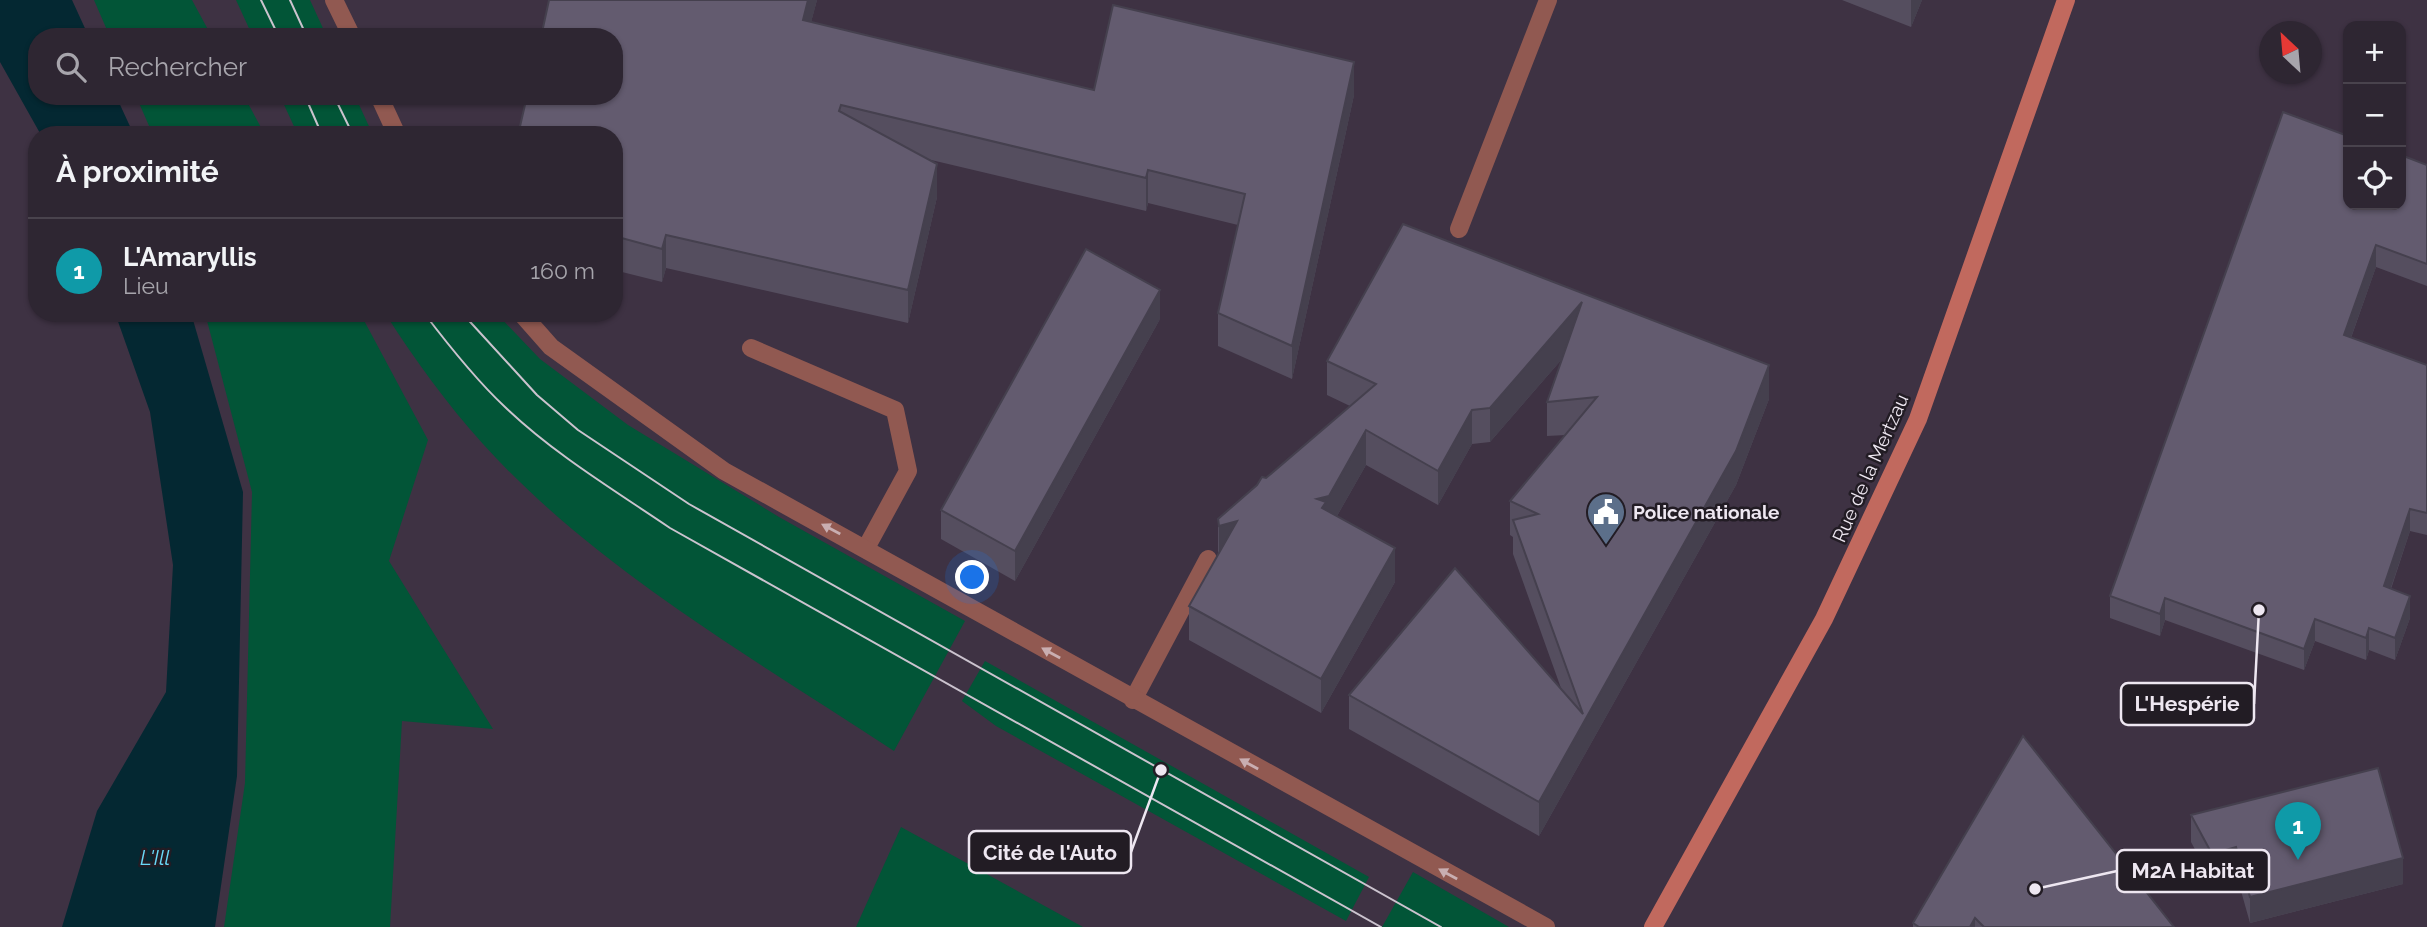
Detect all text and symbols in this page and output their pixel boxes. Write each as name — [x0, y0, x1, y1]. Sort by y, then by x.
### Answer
north arrow — [2259, 21, 2322, 84]
map controls — [2343, 21, 2406, 210]
button: + — [2343, 21, 2406, 84]
search box — [28, 28, 623, 105]
icon: search — [52, 48, 90, 86]
text: Rechercher — [108, 52, 247, 82]
button: − — [2343, 84, 2406, 147]
button: locate — [2343, 147, 2406, 210]
text: À proximité — [56, 154, 219, 189]
text: L'Amaryllis — [123, 242, 257, 272]
text: 1 — [73, 257, 85, 284]
text: 160 m — [530, 257, 595, 284]
text: Lieu — [123, 272, 169, 299]
street label: Rue de la Mertzau — [1828, 391, 1912, 545]
public building icon: Police nationale — [1585, 491, 1627, 546]
place label: Police nationale — [1633, 501, 1779, 523]
one-way arrow — [822, 523, 841, 535]
your location — [955, 560, 989, 594]
one-way arrow — [1041, 647, 1060, 659]
callout: L'Hespérie — [2121, 683, 2254, 725]
text: L'Hespérie — [2134, 691, 2240, 716]
one-way arrow — [1240, 758, 1259, 770]
pin: 1 — [2275, 802, 2321, 860]
callout: Cité de l'Auto — [969, 831, 1131, 873]
text: Cité de l'Auto — [983, 840, 1117, 865]
water label: L'Ill — [140, 845, 170, 870]
callout: M2A Habitat — [2117, 850, 2269, 892]
text: M2A Habitat — [2132, 858, 2254, 883]
one-way arrow — [1439, 868, 1458, 880]

